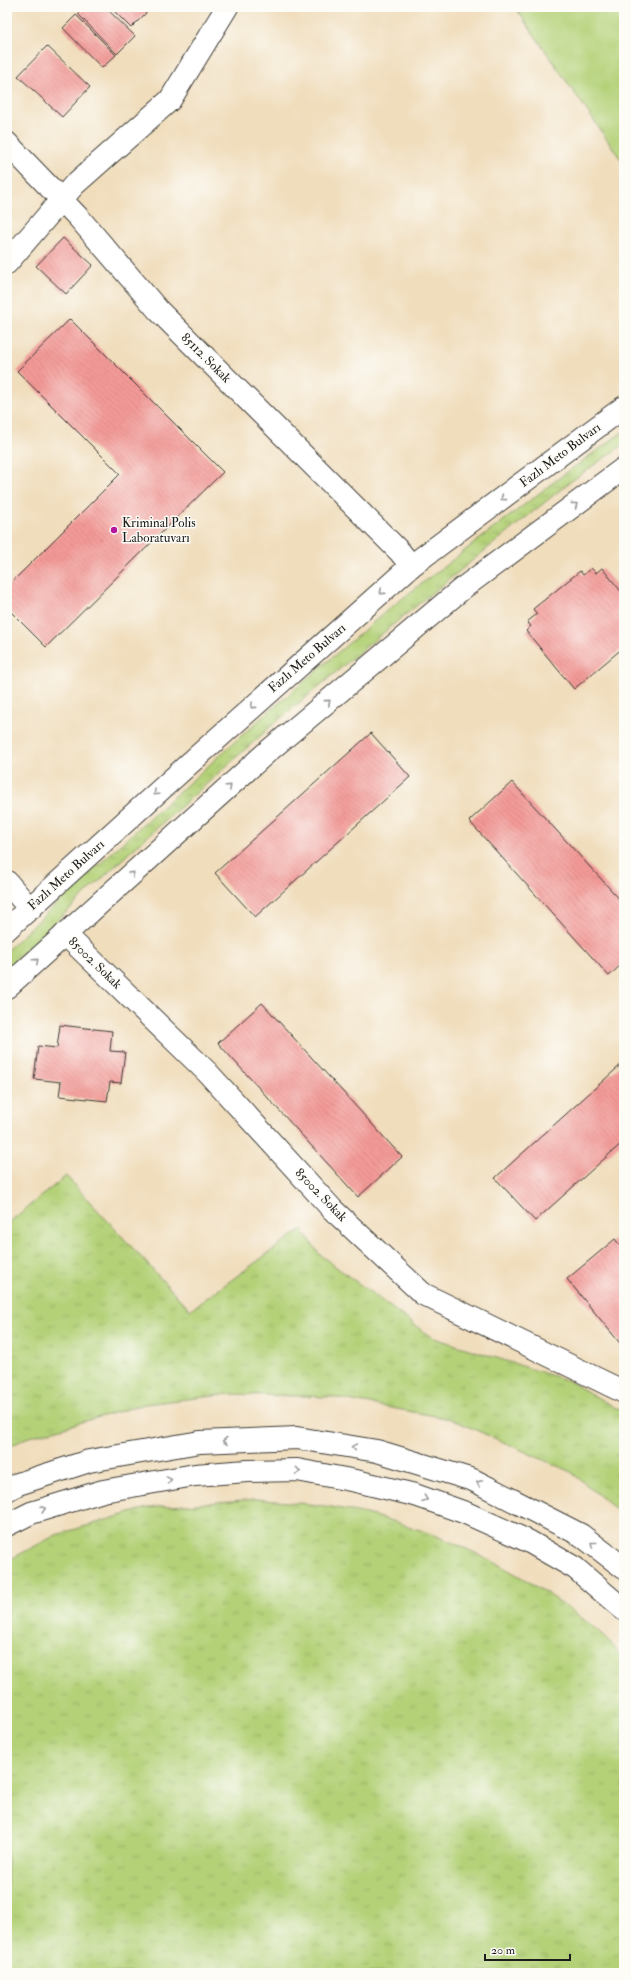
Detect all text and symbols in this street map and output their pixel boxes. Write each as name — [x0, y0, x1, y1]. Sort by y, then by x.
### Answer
street label: 85112. Sokak — [178, 330, 235, 387]
street label: Fazlı Meto Bulvarı — [516, 419, 604, 491]
one-way arrow — [501, 493, 508, 500]
one-way arrow — [570, 502, 577, 509]
place label: Kriminal Polis Laboratuvarı — [122, 515, 196, 546]
marker: Kriminal Polis Laboratuvarı — [109, 525, 119, 535]
one-way arrow — [379, 588, 387, 595]
street label: Fazlı Meto Bulvarı — [265, 620, 349, 696]
one-way arrow — [323, 699, 330, 706]
one-way arrow — [251, 702, 258, 709]
one-way arrow — [224, 784, 232, 791]
one-way arrow — [154, 788, 161, 795]
street label: Fazlı Meto Bulvarı — [24, 836, 108, 914]
one-way arrow — [128, 871, 135, 878]
street label: 85002. Sokak — [65, 934, 126, 993]
one-way arrow — [31, 958, 39, 965]
street label: 85002. Sokak — [292, 1165, 351, 1226]
one-way arrow — [222, 1437, 228, 1445]
one-way arrow — [351, 1443, 357, 1452]
one-way arrow — [295, 1466, 301, 1475]
one-way arrow — [166, 1476, 172, 1484]
one-way arrow — [476, 1480, 483, 1487]
one-way arrow — [422, 1494, 429, 1502]
one-way arrow — [39, 1505, 46, 1514]
one-way arrow — [591, 1542, 598, 1549]
scale bar — [485, 1936, 570, 1962]
text: 20 m — [491, 1943, 516, 1958]

